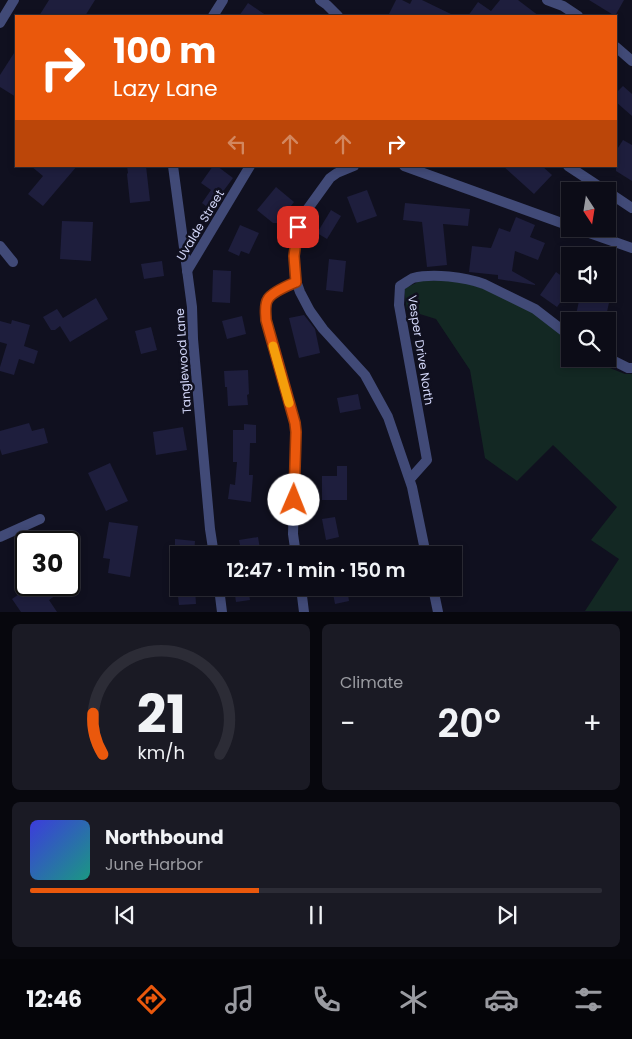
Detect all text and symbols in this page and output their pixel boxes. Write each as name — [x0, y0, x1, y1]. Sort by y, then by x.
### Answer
text: 100 m — [113, 26, 216, 75]
icon: right — [30, 35, 95, 100]
text: Lazy Lane — [113, 73, 218, 104]
icon: left — [223, 130, 251, 158]
icon: ahead — [276, 130, 304, 158]
icon: ahead — [329, 130, 357, 158]
icon: right — [382, 130, 410, 158]
north arrow — [561, 182, 616, 238]
map controls — [561, 182, 616, 367]
street label: Uvalde Street — [172, 186, 228, 264]
pin — [277, 206, 319, 248]
icon: arrive — [284, 213, 312, 241]
button: sound — [561, 247, 616, 302]
street label: Vesper Drive North — [404, 294, 438, 406]
street label: Tanglewood Lane — [171, 308, 195, 414]
button: search — [561, 312, 616, 367]
position arrow — [267, 473, 319, 525]
speed limit sign: 30 — [15, 531, 80, 596]
text: 12:47 · 1 min · 150 m — [226, 557, 406, 584]
text: Climate — [340, 671, 403, 694]
text: 21 — [136, 678, 186, 751]
text: 20° — [438, 697, 501, 750]
text: − — [340, 704, 355, 743]
text: + — [583, 704, 602, 743]
text: km/h — [137, 740, 185, 765]
text: Northbound — [105, 824, 224, 851]
text: June Harbor — [105, 853, 203, 876]
icon: previous — [111, 901, 139, 929]
icon: pause — [302, 901, 330, 929]
icon: next — [493, 901, 521, 929]
icon: directions — [134, 982, 169, 1017]
icon: music — [222, 982, 257, 1017]
icon: phone — [309, 982, 344, 1017]
icon: climate — [396, 982, 431, 1017]
icon: car — [484, 982, 519, 1017]
icon: filters — [571, 982, 606, 1017]
text: 12:46 — [26, 984, 82, 1015]

